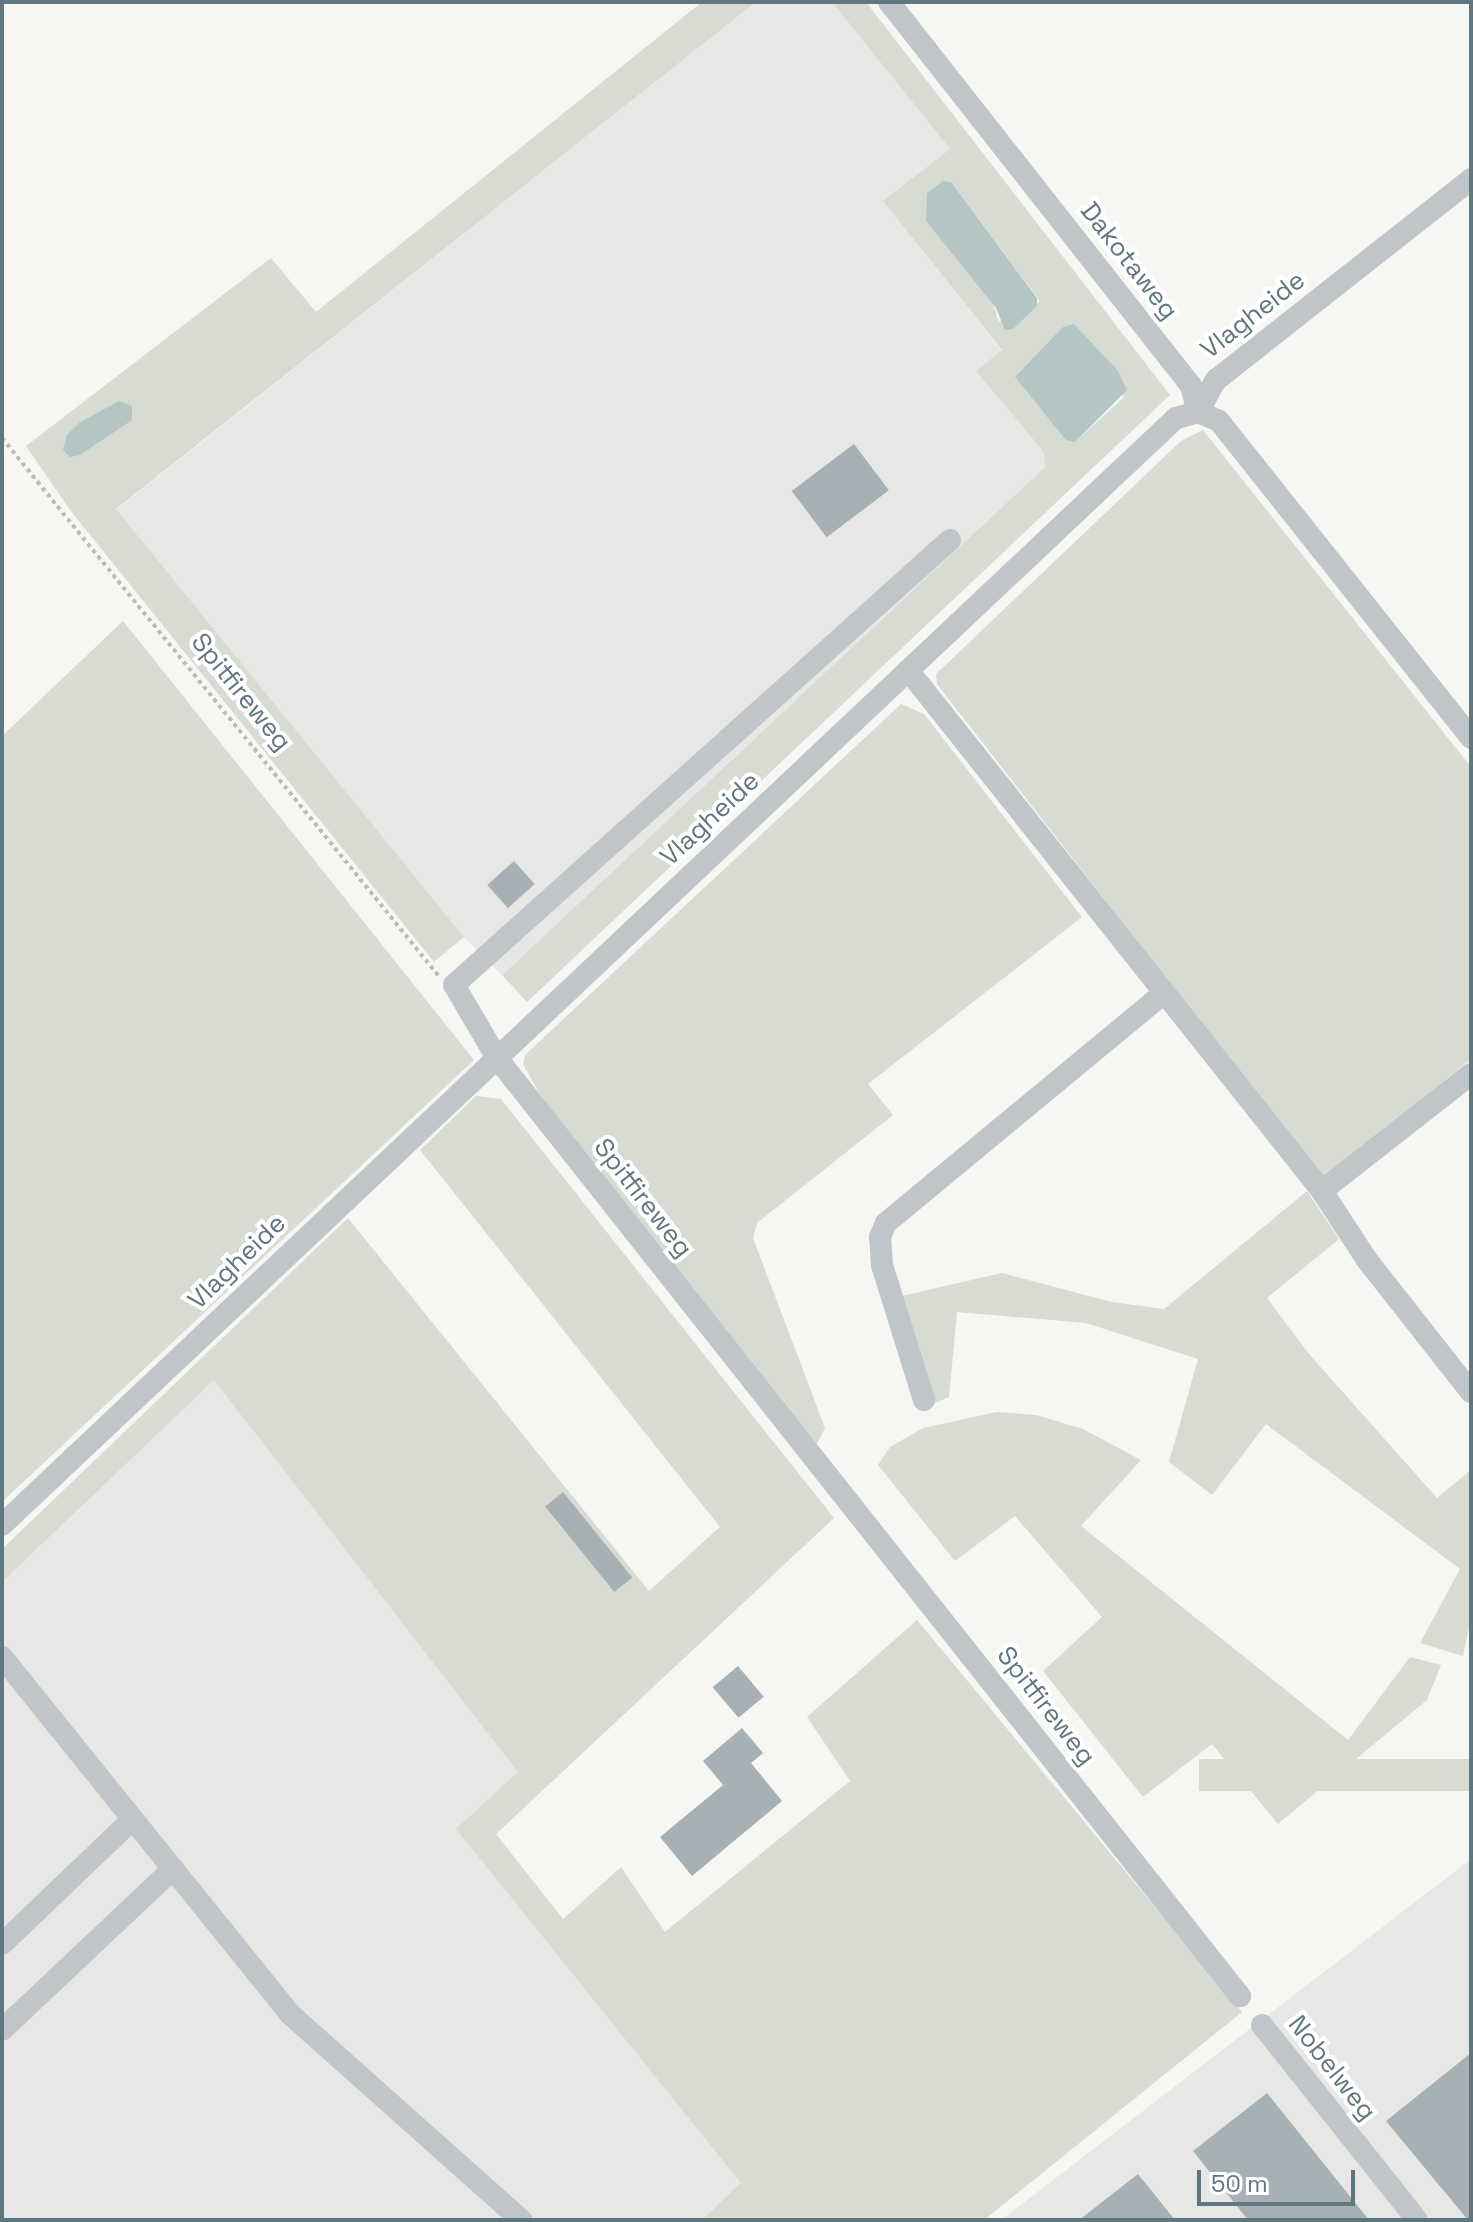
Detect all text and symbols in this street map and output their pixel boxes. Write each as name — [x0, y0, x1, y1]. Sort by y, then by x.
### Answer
street label: Dakotaweg — [1074, 196, 1184, 326]
street label: Vlagheide — [1195, 265, 1311, 365]
street label: Spitfireweg — [184, 627, 298, 757]
street label: Vlagheide — [654, 765, 766, 873]
street label: Spitfireweg — [587, 1133, 699, 1263]
street label: Vlagheide — [182, 1208, 292, 1316]
street label: Spitfireweg — [990, 1641, 1102, 1771]
street label: Nobelweg — [1281, 2009, 1383, 2127]
scale bar — [1201, 2154, 1359, 2204]
text: 50 m — [1211, 2168, 1268, 2199]

